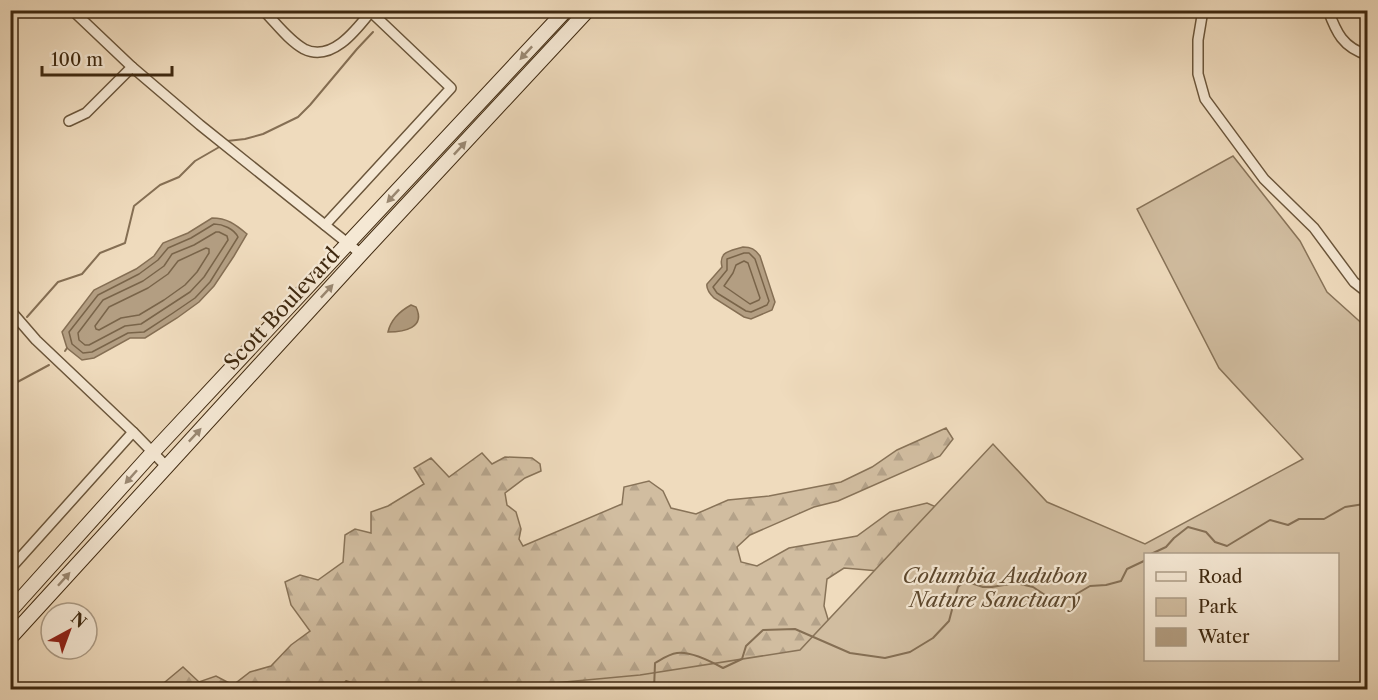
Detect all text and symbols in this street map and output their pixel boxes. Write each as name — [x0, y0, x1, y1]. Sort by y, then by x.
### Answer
scale bar — [42, 39, 172, 77]
one-way arrow — [519, 46, 533, 61]
text: 100 m — [51, 49, 103, 71]
one-way arrow — [452, 142, 466, 156]
one-way arrow — [386, 188, 400, 203]
street label: Scott Boulevard — [219, 242, 345, 375]
one-way arrow — [320, 284, 334, 299]
one-way arrow — [188, 428, 201, 443]
one-way arrow — [125, 470, 139, 484]
legend — [1144, 553, 1339, 661]
park label: Columbia Audubon Nature Sanctuary — [902, 563, 1088, 612]
text: Road — [1198, 566, 1243, 588]
one-way arrow — [57, 572, 70, 587]
text: Park — [1198, 596, 1239, 618]
north arrow — [39, 601, 99, 661]
text: N — [67, 608, 91, 632]
text: Water — [1197, 626, 1250, 648]

